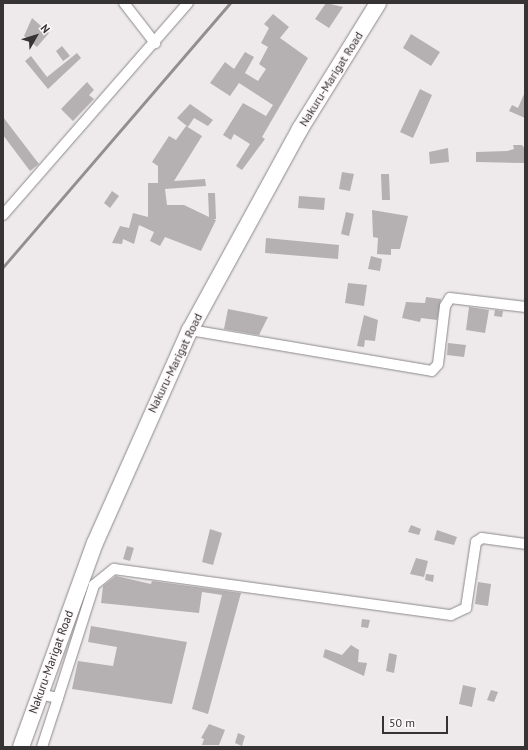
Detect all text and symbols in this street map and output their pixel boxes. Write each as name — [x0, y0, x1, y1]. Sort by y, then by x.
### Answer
north arrow — [16, 16, 56, 56]
text: N — [38, 21, 53, 36]
street label: Nakuru-Marigat Road — [296, 29, 366, 129]
street label: Nakuru-Marigat Road — [145, 311, 205, 415]
street label: Nakuru-Marigat Road — [26, 608, 76, 716]
scale bar — [384, 708, 450, 734]
text: 50 m — [389, 715, 415, 730]

